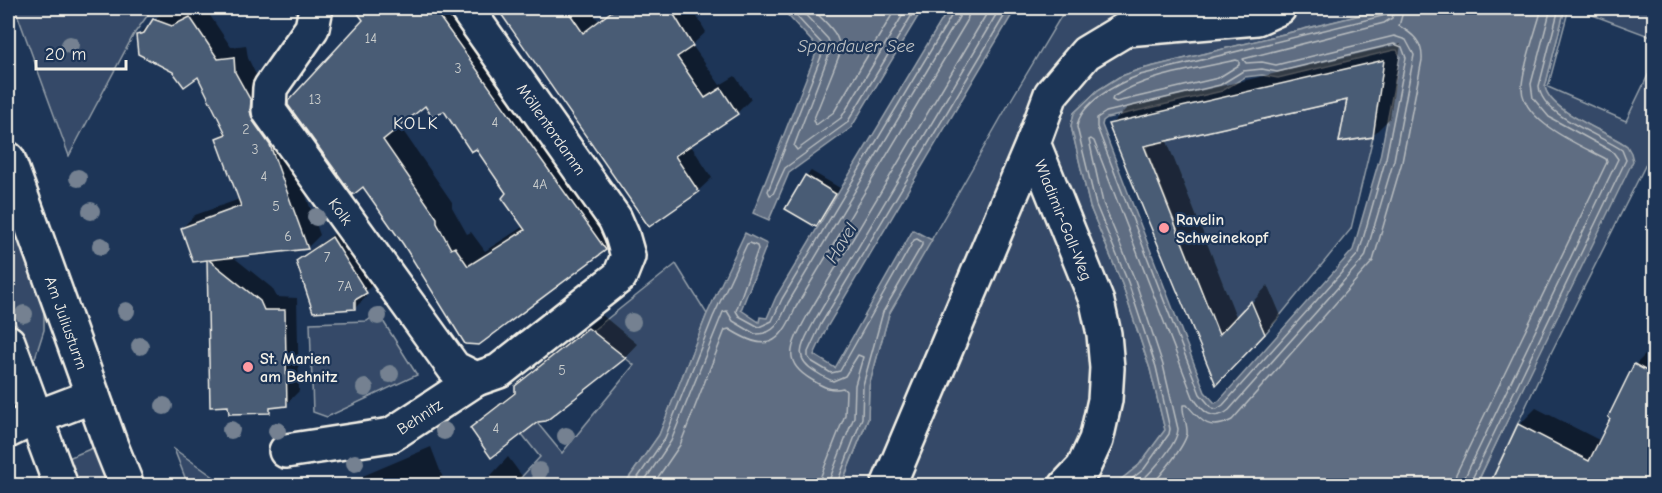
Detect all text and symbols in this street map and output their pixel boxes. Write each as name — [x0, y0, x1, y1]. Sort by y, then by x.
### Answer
house number: 14 — [365, 30, 377, 47]
scale bar — [36, 33, 126, 71]
water label: Spandauer See — [797, 36, 915, 57]
text: 20 m — [45, 44, 86, 65]
house number: 3 — [454, 60, 462, 77]
street label: Möllentordamm — [513, 80, 589, 179]
house number: 13 — [309, 91, 321, 108]
district label: KOLK — [393, 113, 439, 134]
house number: 4 — [492, 114, 499, 131]
house number: 2 — [242, 121, 250, 138]
house number: 3 — [251, 141, 259, 158]
street label: Wladimir-Gall-Weg — [1031, 157, 1096, 283]
house number: 4 — [261, 168, 268, 185]
house number: 4A — [533, 176, 547, 193]
street label: Kolk — [325, 195, 356, 229]
house number: 5 — [272, 198, 280, 215]
place label: Ravelin Schweinekopf — [1176, 211, 1269, 247]
water label: Havel — [821, 219, 862, 267]
marker: Ravelin Schweinekopf — [1157, 221, 1171, 235]
house number: 6 — [284, 228, 292, 245]
house number: 7 — [324, 249, 331, 266]
street label: Am Juliusturm — [41, 274, 91, 372]
house number: 7A — [338, 278, 352, 295]
place label: St. Marien am Behnitz — [260, 350, 337, 386]
marker: St. Marien am Behnitz — [241, 360, 255, 374]
house number: 5 — [558, 362, 566, 379]
street label: Behnitz — [394, 396, 446, 439]
house number: 4 — [493, 420, 500, 437]

